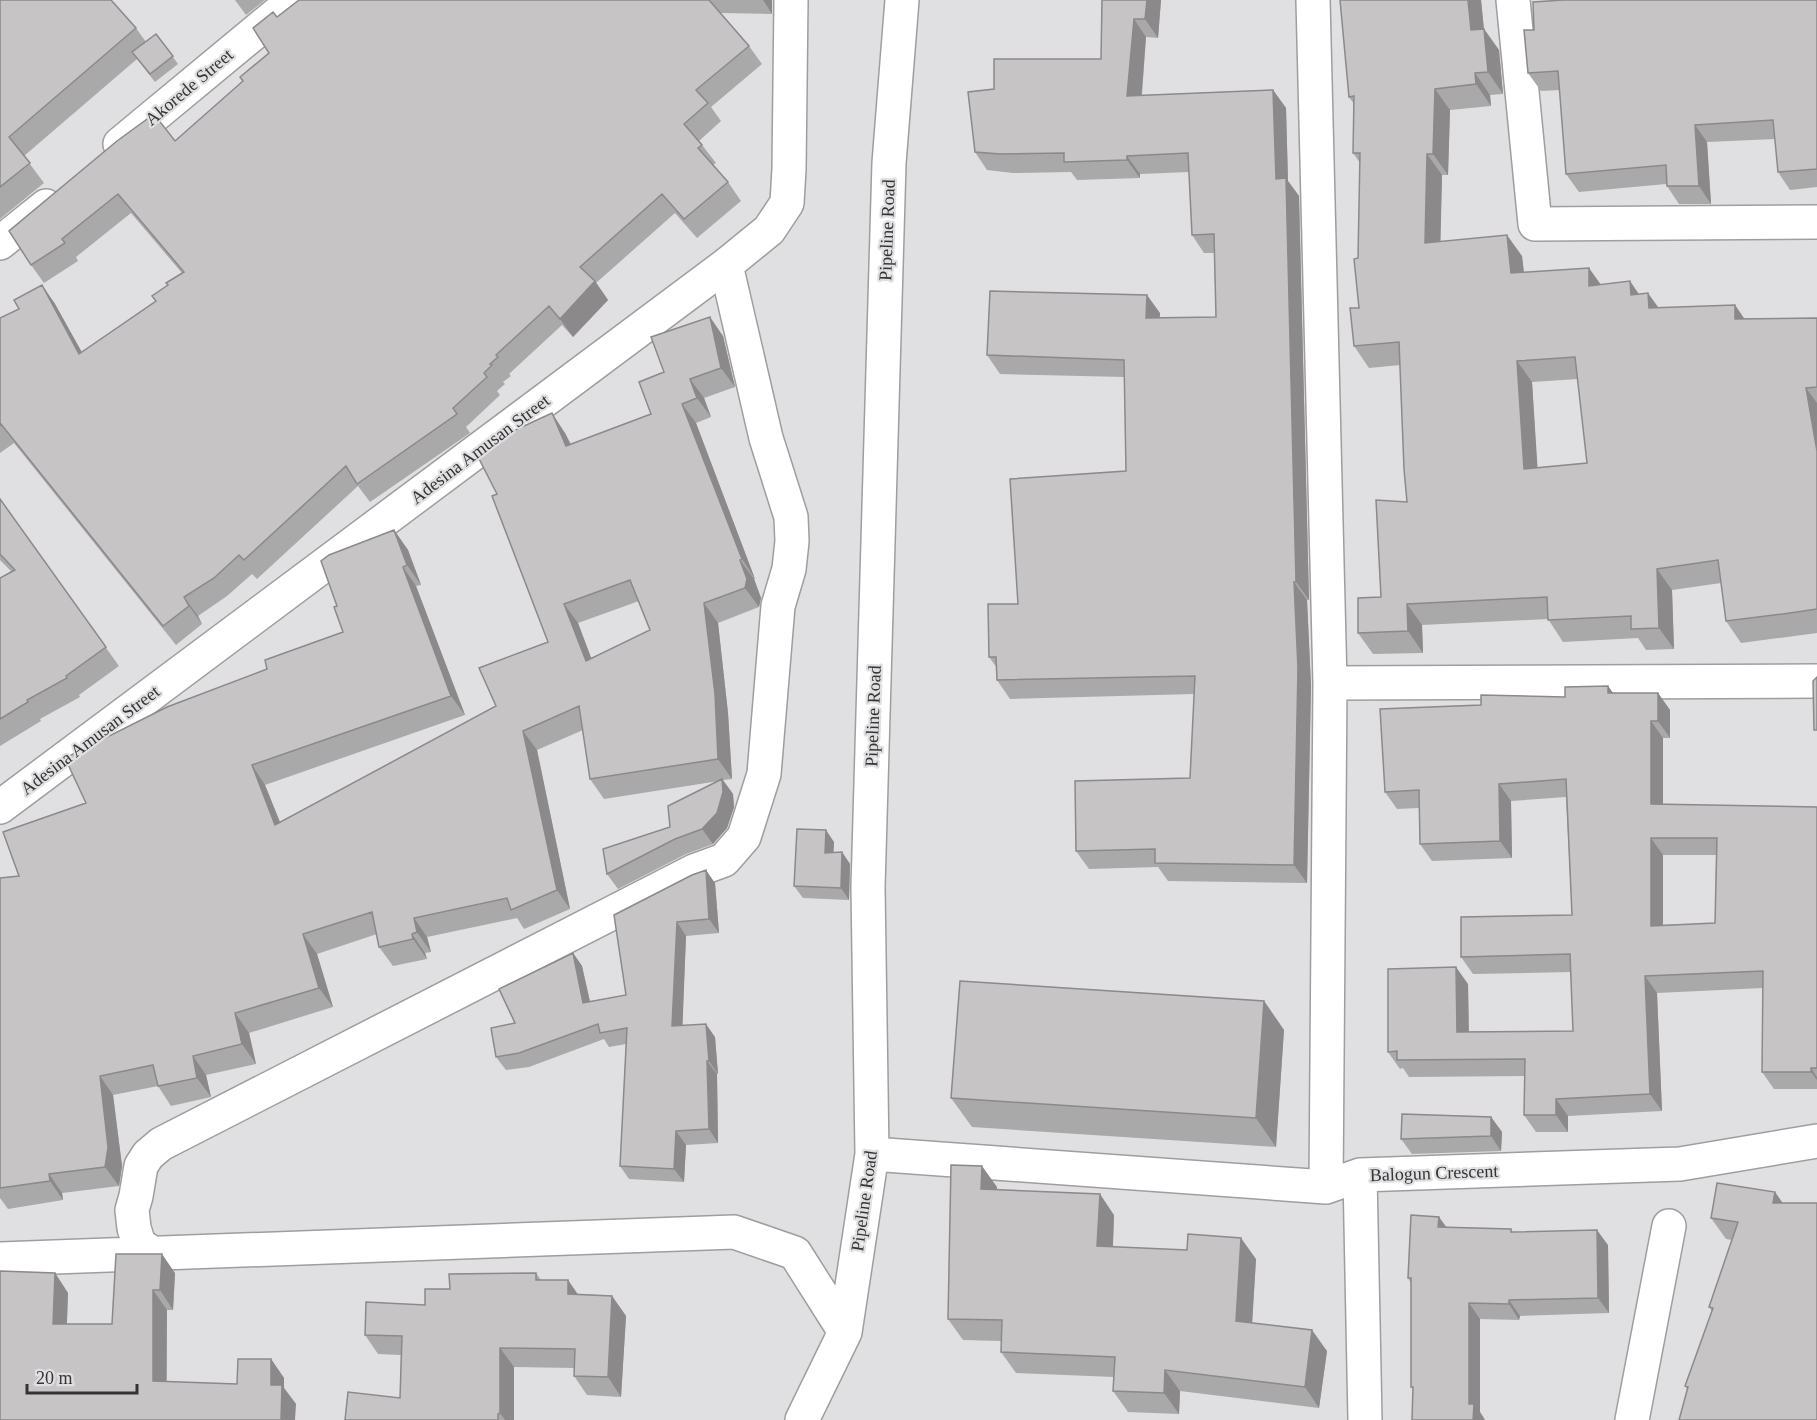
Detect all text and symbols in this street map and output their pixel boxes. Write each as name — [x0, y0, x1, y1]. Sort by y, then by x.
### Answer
street label: Akorede Street — [141, 44, 237, 130]
street label: Pipeline Road — [875, 179, 899, 281]
street label: Adesina Amusan Street — [407, 390, 553, 508]
street label: Pipeline Road — [861, 665, 885, 767]
street label: Adesina Amusan Street — [17, 681, 163, 799]
street label: Pipeline Road — [847, 1149, 881, 1253]
street label: Balogun Crescent — [1369, 1161, 1499, 1185]
scale bar — [27, 1357, 136, 1395]
text: 20 m — [36, 1368, 73, 1388]

